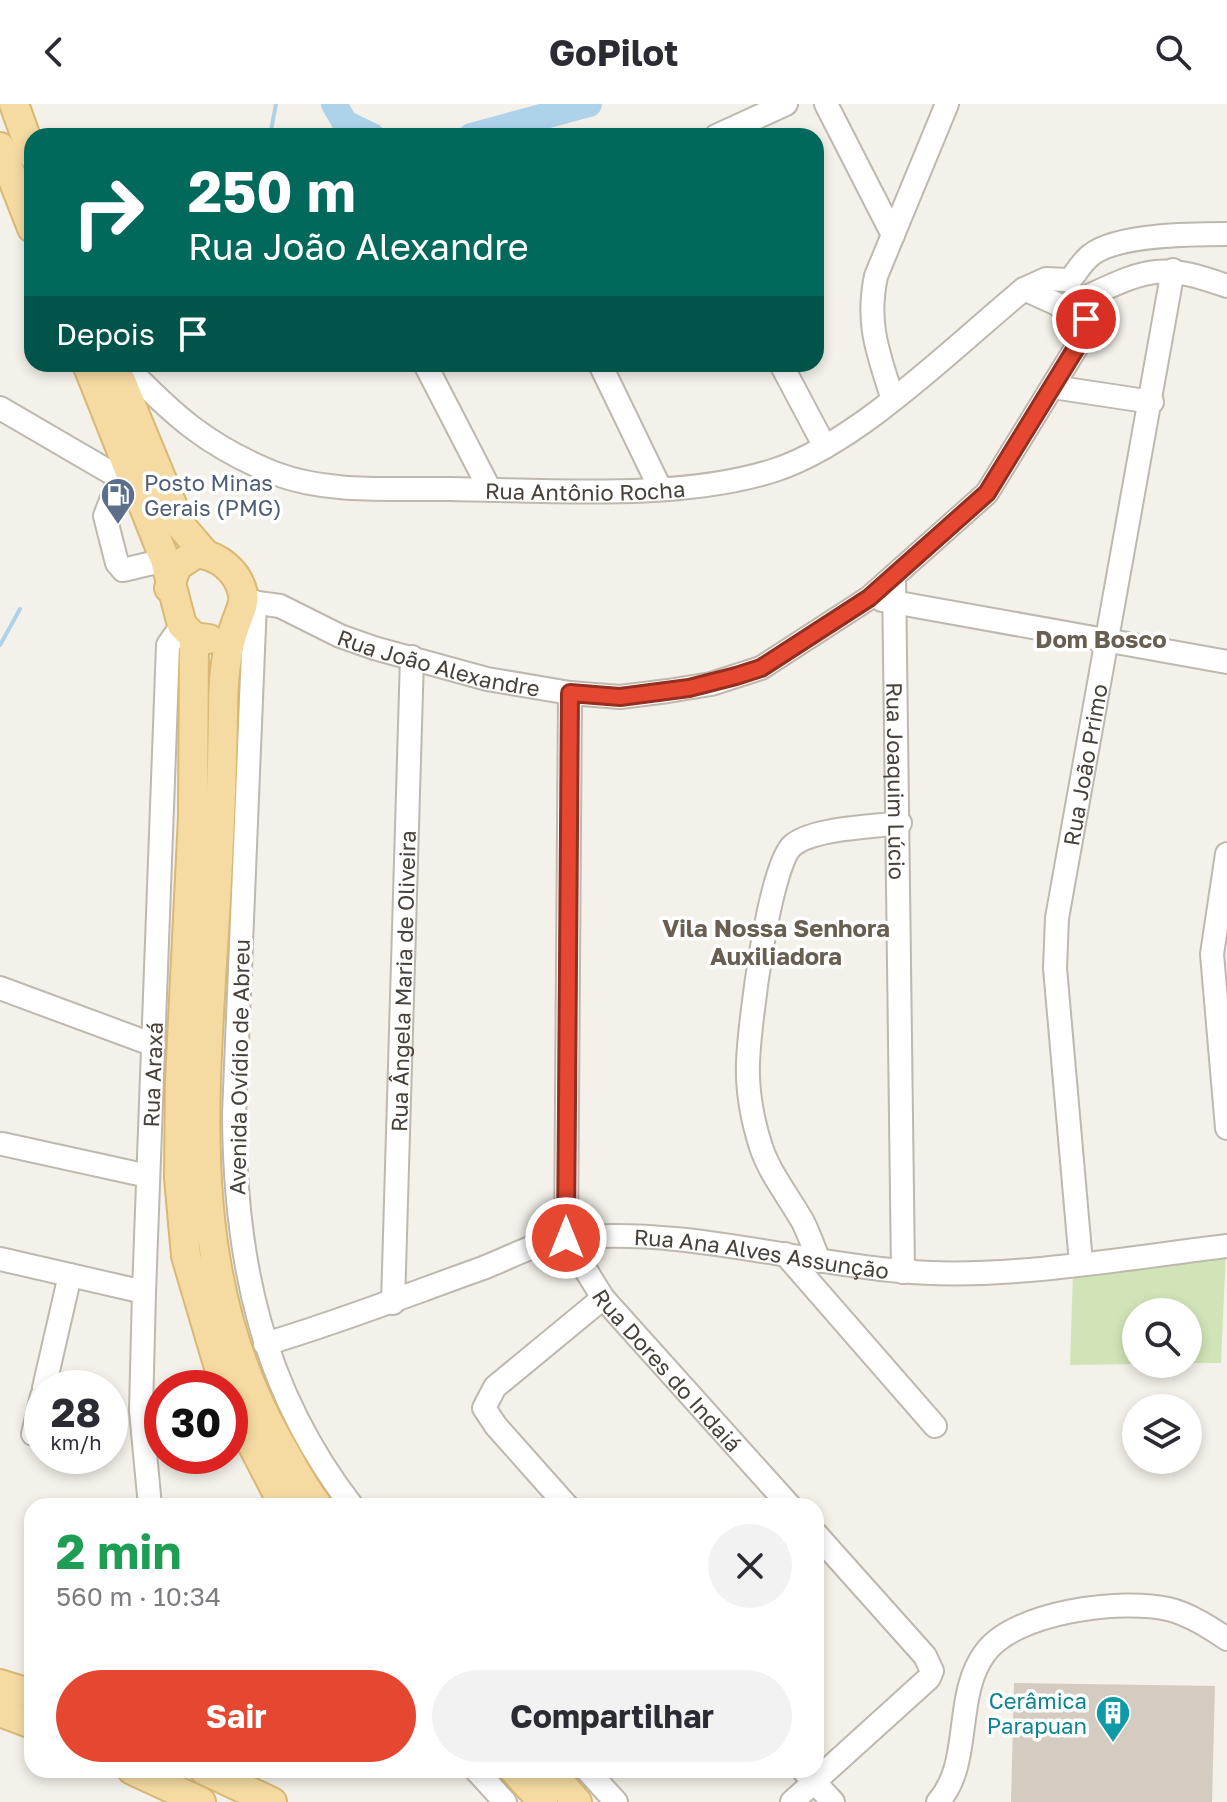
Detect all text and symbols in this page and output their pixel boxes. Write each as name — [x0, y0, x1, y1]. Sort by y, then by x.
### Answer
icon: back — [32, 30, 76, 74]
icon: search — [1151, 30, 1195, 74]
text: GoPilot — [549, 31, 678, 74]
text: 250 m — [188, 157, 356, 224]
icon: right — [56, 160, 160, 264]
text: Rua João Alexandre — [188, 225, 529, 268]
pin — [1052, 285, 1120, 353]
icon: arrive — [1064, 297, 1108, 341]
icon: arrive — [171, 312, 215, 356]
text: Depois — [56, 316, 155, 352]
place label: Posto Minas Gerais (PMG) — [144, 469, 282, 521]
street label: Rua Antônio Rocha — [485, 474, 686, 505]
fuel station icon: Posto Minas Gerais (PMG) — [99, 476, 137, 526]
street label: Rua João Alexandre — [334, 623, 542, 701]
district label: Dom Bosco — [1035, 624, 1167, 653]
street label: Rua Joaquim Lúcio — [882, 682, 911, 880]
street label: Rua João Primo — [1057, 682, 1112, 848]
street label: Rua Ângela Maria de Oliveira — [385, 830, 420, 1132]
district label: Vila Nossa Senhora Auxiliadora — [662, 913, 890, 970]
street label: Avenida Ovídio de Abreu — [223, 939, 255, 1195]
street label: Rua Araxá — [137, 1021, 168, 1128]
position arrow — [524, 1196, 608, 1280]
street label: Rua Ana Alves Assunção — [633, 1223, 890, 1283]
street label: Rua Dores do Indaiá — [587, 1284, 748, 1457]
map controls — [1122, 1298, 1202, 1474]
button: search — [1122, 1298, 1202, 1378]
speed limit sign: 30 — [144, 1370, 248, 1474]
text: 28 — [51, 1388, 101, 1436]
button: layers — [1122, 1394, 1202, 1474]
text: km/h — [51, 1430, 101, 1454]
text: 2 min — [56, 1522, 181, 1580]
button: close — [708, 1524, 792, 1608]
text: 560 m · 10:34 — [56, 1581, 221, 1612]
button: Sair — [56, 1670, 416, 1762]
button: Compartilhar — [432, 1670, 792, 1762]
place label: Cerâmica Parapuan — [987, 1687, 1087, 1739]
building icon: Cerâmica Parapuan — [1094, 1694, 1132, 1744]

